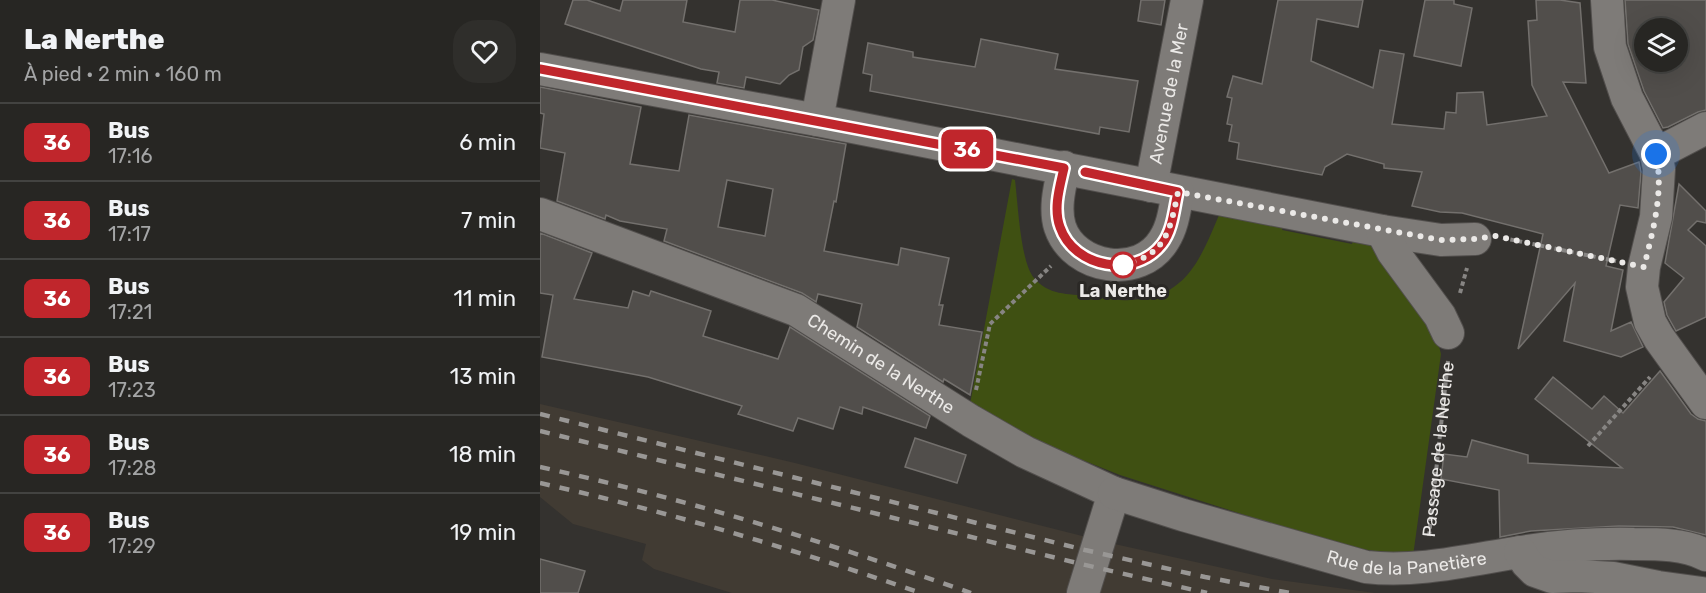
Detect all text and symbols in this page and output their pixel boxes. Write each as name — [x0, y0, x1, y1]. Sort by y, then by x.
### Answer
map controls — [1634, 18, 1688, 72]
button: layers — [1634, 18, 1688, 72]
button: heart — [453, 20, 516, 83]
street label: Avenue de la Mer — [1145, 21, 1193, 166]
text: La Nerthe — [24, 23, 165, 56]
text: À pied · 2 min · 160 m — [24, 62, 222, 86]
text: Bus — [108, 117, 150, 144]
text: 6 min — [459, 129, 516, 156]
text: 36 — [43, 130, 71, 155]
line badge: 36 — [940, 130, 994, 168]
text: 36 — [953, 137, 981, 162]
your location — [1641, 139, 1671, 169]
text: 17:16 — [108, 144, 153, 168]
text: Bus — [108, 195, 150, 222]
text: 7 min — [461, 207, 516, 234]
text: 36 — [43, 208, 71, 233]
text: 17:17 — [108, 222, 151, 246]
marker: La Nerthe — [1110, 252, 1136, 278]
text: Bus — [108, 273, 150, 300]
place label: La Nerthe — [1079, 280, 1167, 302]
text: 11 min — [454, 285, 516, 312]
text: 36 — [43, 286, 71, 311]
text: 17:21 — [108, 300, 152, 324]
street label: Chemin de la Nerthe — [803, 309, 959, 419]
text: Bus — [108, 351, 150, 378]
street label: Passage de la Nerthe — [1418, 361, 1459, 538]
text: 13 min — [450, 363, 516, 390]
text: 36 — [43, 364, 71, 389]
text: 17:23 — [108, 378, 156, 402]
text: Bus — [108, 429, 150, 456]
text: 18 min — [449, 441, 516, 468]
text: 36 — [43, 442, 71, 467]
text: 17:28 — [108, 456, 156, 480]
text: Bus — [108, 507, 150, 534]
text: 19 min — [450, 519, 516, 546]
text: 36 — [43, 520, 71, 545]
text: 17:29 — [108, 534, 156, 558]
street label: Rue de la Panetière — [1324, 545, 1488, 580]

